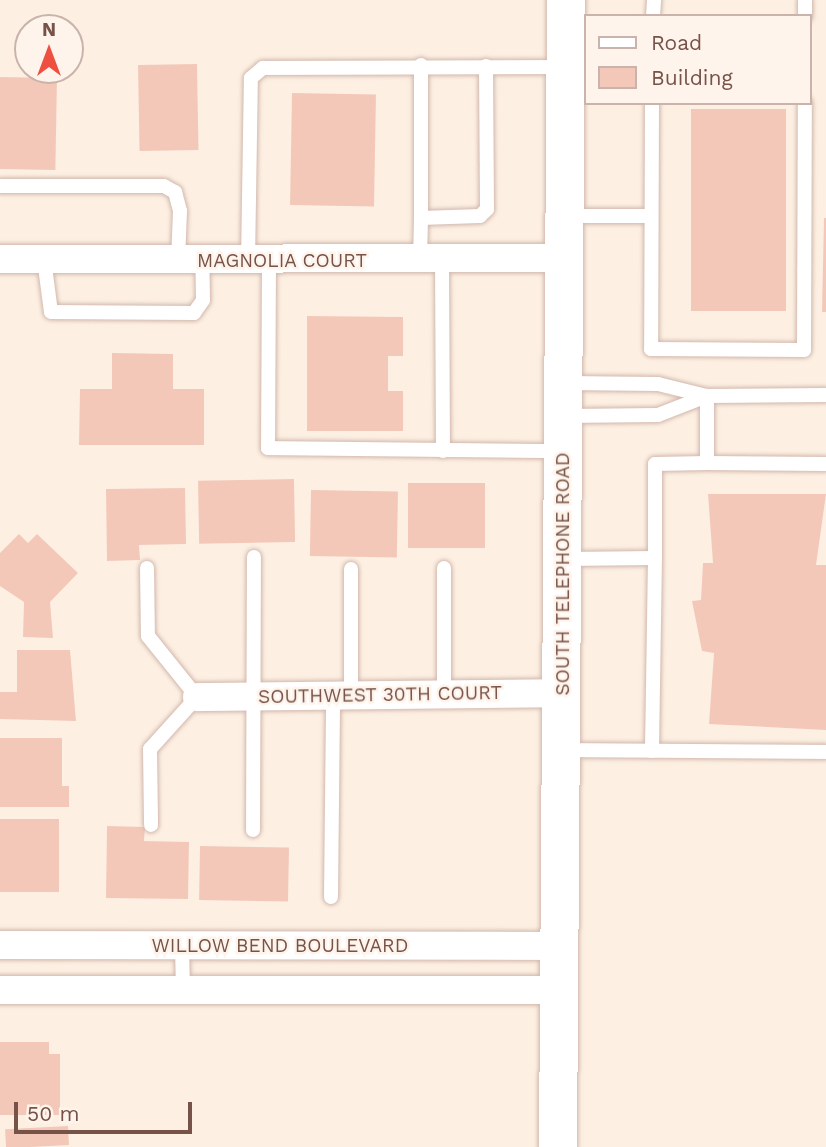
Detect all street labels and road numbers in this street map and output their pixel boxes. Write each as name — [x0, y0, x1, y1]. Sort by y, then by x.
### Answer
street label: MAGNOLIA COURT — [197, 250, 367, 272]
street label: SOUTH TELEPHONE ROAD — [552, 452, 574, 696]
street label: SOUTHWEST 30TH COURT — [258, 681, 502, 709]
street label: WILLOW BEND BOULEVARD — [151, 935, 409, 957]

